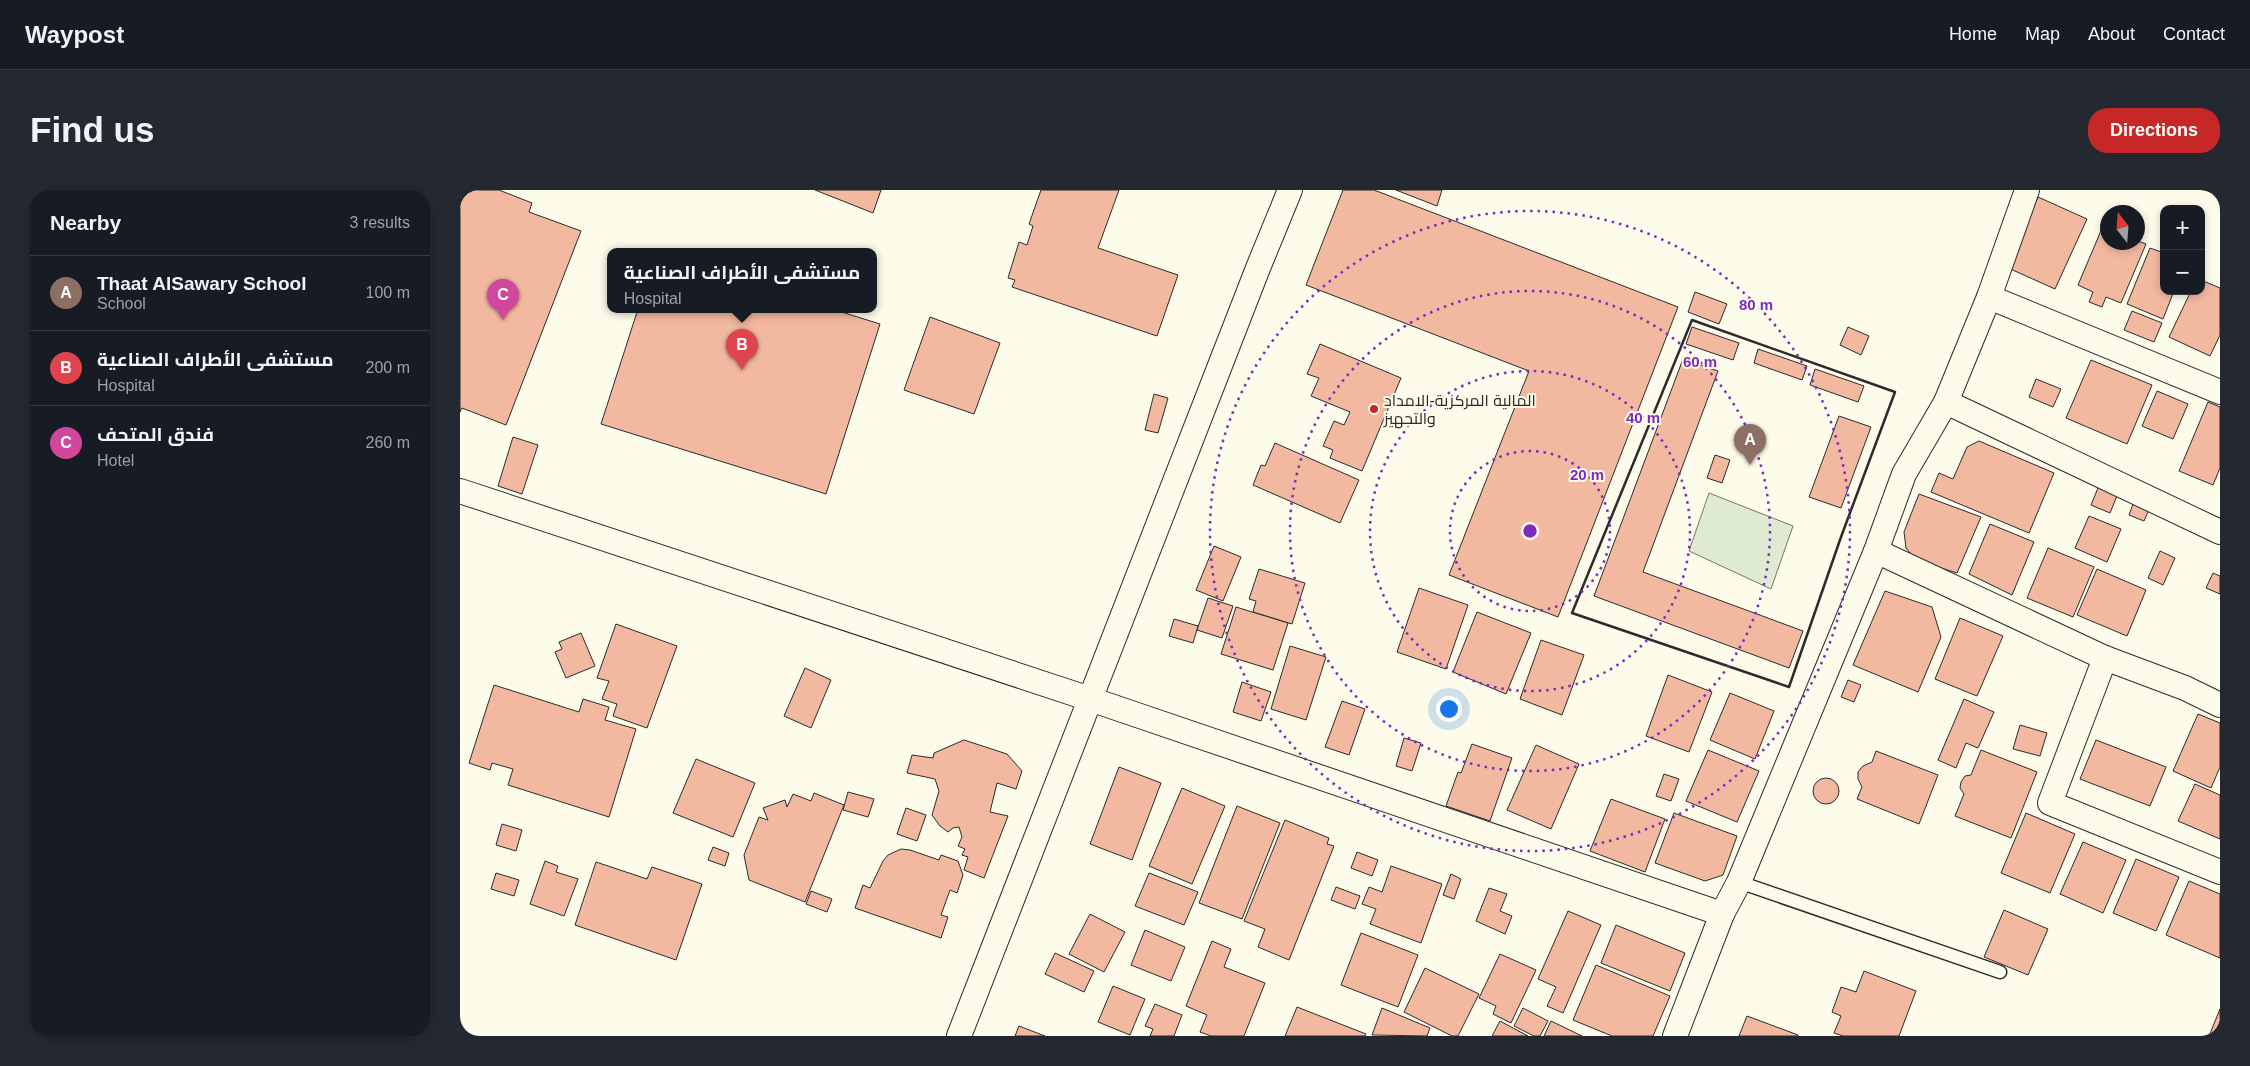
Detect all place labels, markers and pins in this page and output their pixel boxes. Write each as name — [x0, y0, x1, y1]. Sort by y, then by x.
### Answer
pin: C — [487, 279, 519, 320]
pin: B — [726, 329, 758, 370]
place label: المالية المركزية-الامداد والتجهيز — [1383, 392, 1536, 429]
marker: المالية المركزية-الامداد والتجهيز — [1368, 403, 1380, 415]
pin: A — [1734, 424, 1766, 465]
centre of rings — [1521, 522, 1539, 540]

